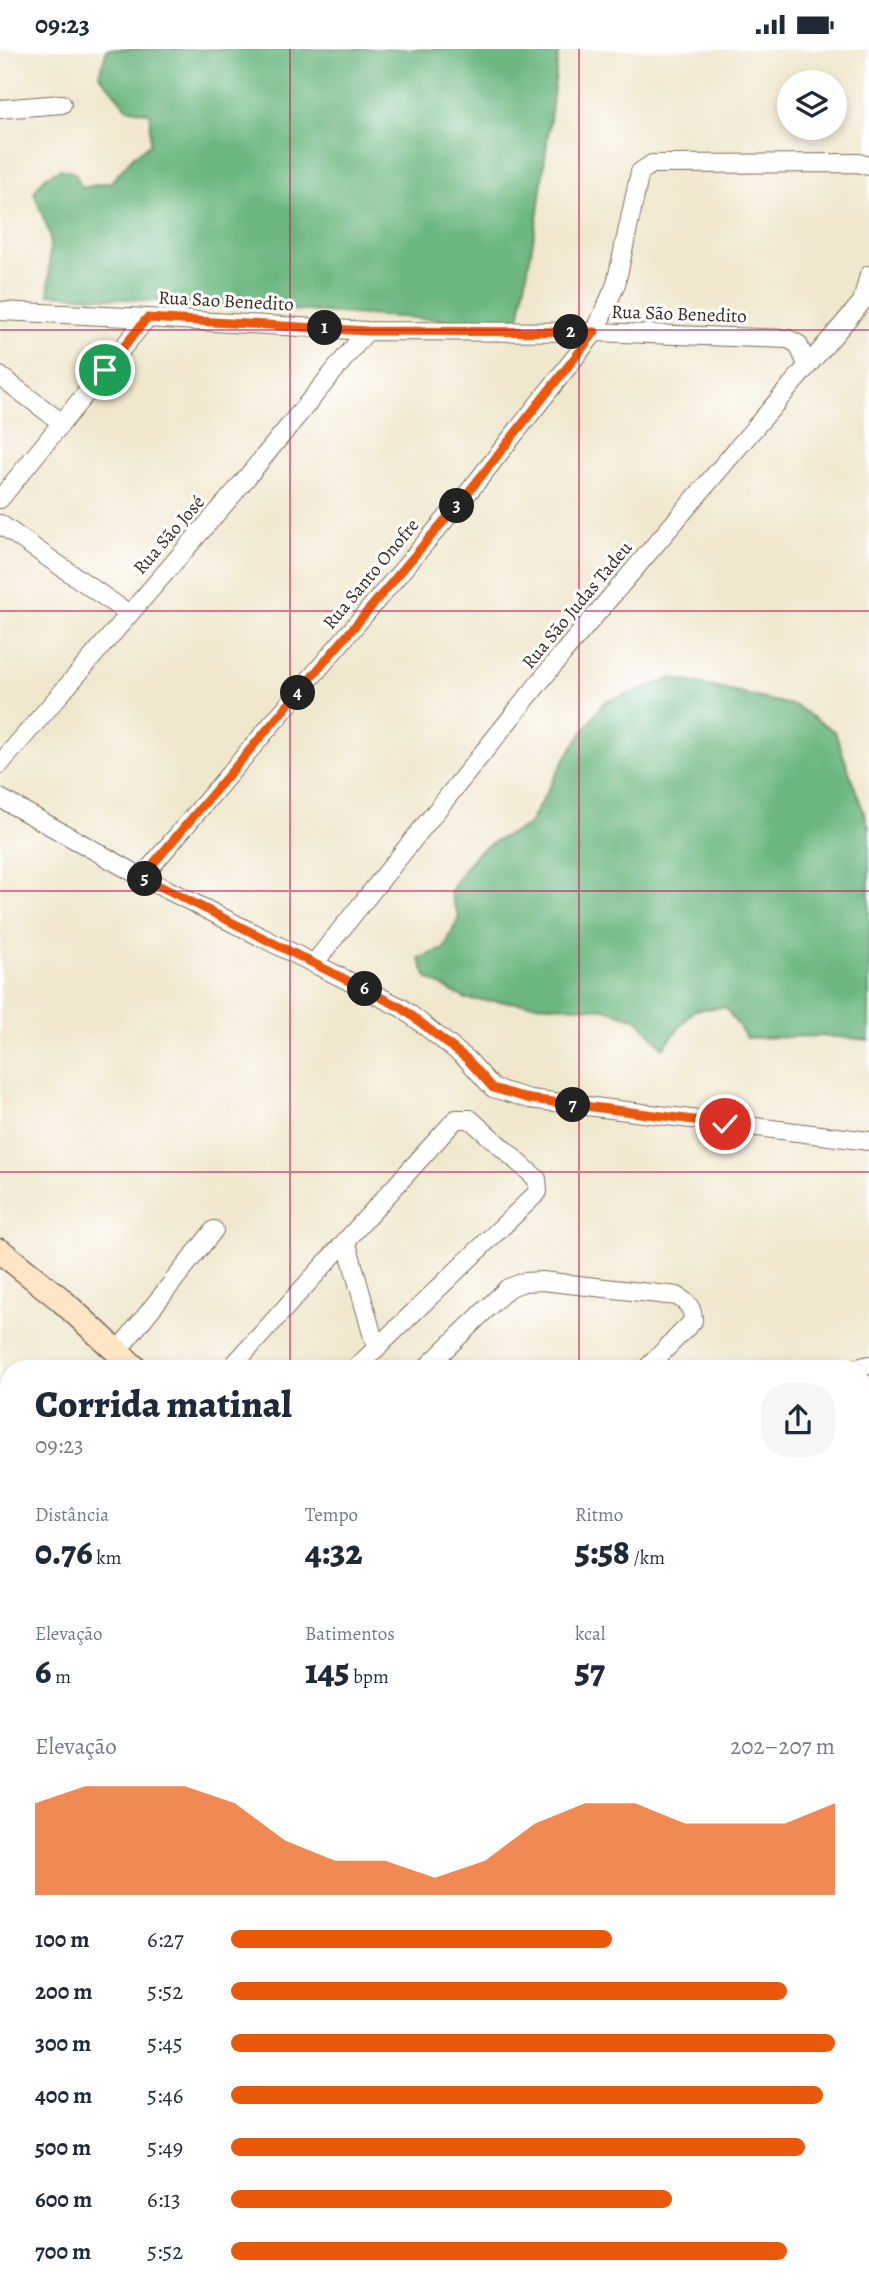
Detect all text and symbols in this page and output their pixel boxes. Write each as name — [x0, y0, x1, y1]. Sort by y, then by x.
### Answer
text: 09:23 — [35, 7, 90, 42]
map controls — [777, 70, 847, 140]
button: layers — [777, 70, 847, 140]
street label: Rua Sao Benedito — [158, 284, 294, 318]
street label: Rua São Benedito — [611, 299, 747, 329]
pin: 1 — [308, 311, 342, 345]
text: 1 — [321, 314, 328, 340]
pin: 2 — [554, 315, 588, 349]
text: 2 — [566, 318, 575, 344]
pin — [75, 340, 135, 400]
icon: arrive — [86, 351, 124, 389]
pin: 3 — [440, 489, 475, 524]
street label: Rua São José — [127, 490, 211, 580]
text: 3 — [452, 492, 461, 518]
street label: Rua Santo Onofre — [317, 513, 425, 635]
street label: Rua São Judas Tadeu — [516, 535, 639, 674]
pin: 4 — [280, 675, 316, 711]
text: 4 — [293, 679, 302, 705]
pin: 5 — [128, 861, 162, 897]
text: 5 — [140, 865, 149, 891]
pin: 6 — [348, 971, 382, 1007]
text: 6 — [360, 975, 369, 1001]
pin: 7 — [556, 1087, 590, 1123]
text: 7 — [568, 1091, 577, 1117]
pin — [695, 1094, 755, 1154]
icon: check — [706, 1105, 744, 1143]
text: Corrida matinal — [35, 1378, 292, 1430]
button: share — [761, 1383, 835, 1457]
text: 09:23 — [35, 1430, 84, 1461]
text: Distância — [35, 1502, 109, 1528]
text: Tempo — [305, 1502, 358, 1528]
text: Ritmo — [575, 1502, 623, 1528]
text: 0.76 — [35, 1528, 93, 1576]
text: 4:32 — [305, 1528, 363, 1576]
text: 5:58 — [575, 1528, 630, 1576]
text: km — [93, 1545, 122, 1571]
text: /km — [630, 1545, 665, 1571]
text: Elevação — [35, 1621, 103, 1647]
text: Batimentos — [305, 1621, 395, 1647]
text: kcal — [575, 1621, 605, 1647]
text: 6 — [35, 1647, 51, 1695]
text: 145 — [305, 1647, 349, 1695]
text: 57 — [575, 1647, 605, 1695]
text: m — [51, 1664, 71, 1690]
text: bpm — [349, 1664, 389, 1690]
text: Elevação — [35, 1731, 117, 1762]
text: 202–207 m — [730, 1731, 835, 1762]
text: 100 m — [35, 1924, 90, 1955]
text: 6:27 — [147, 1924, 184, 1955]
text: 200 m — [35, 1976, 93, 2007]
text: 5:52 — [147, 1976, 183, 2007]
text: 300 m — [35, 2028, 91, 2059]
text: 5:45 — [147, 2028, 183, 2059]
text: 400 m — [35, 2080, 92, 2111]
text: 5:46 — [147, 2080, 183, 2111]
text: 500 m — [35, 2132, 91, 2163]
text: 5:49 — [147, 2132, 183, 2163]
text: 600 m — [35, 2184, 92, 2215]
text: 6:13 — [147, 2184, 181, 2215]
text: 700 m — [35, 2236, 91, 2267]
text: 5:52 — [147, 2236, 183, 2267]

